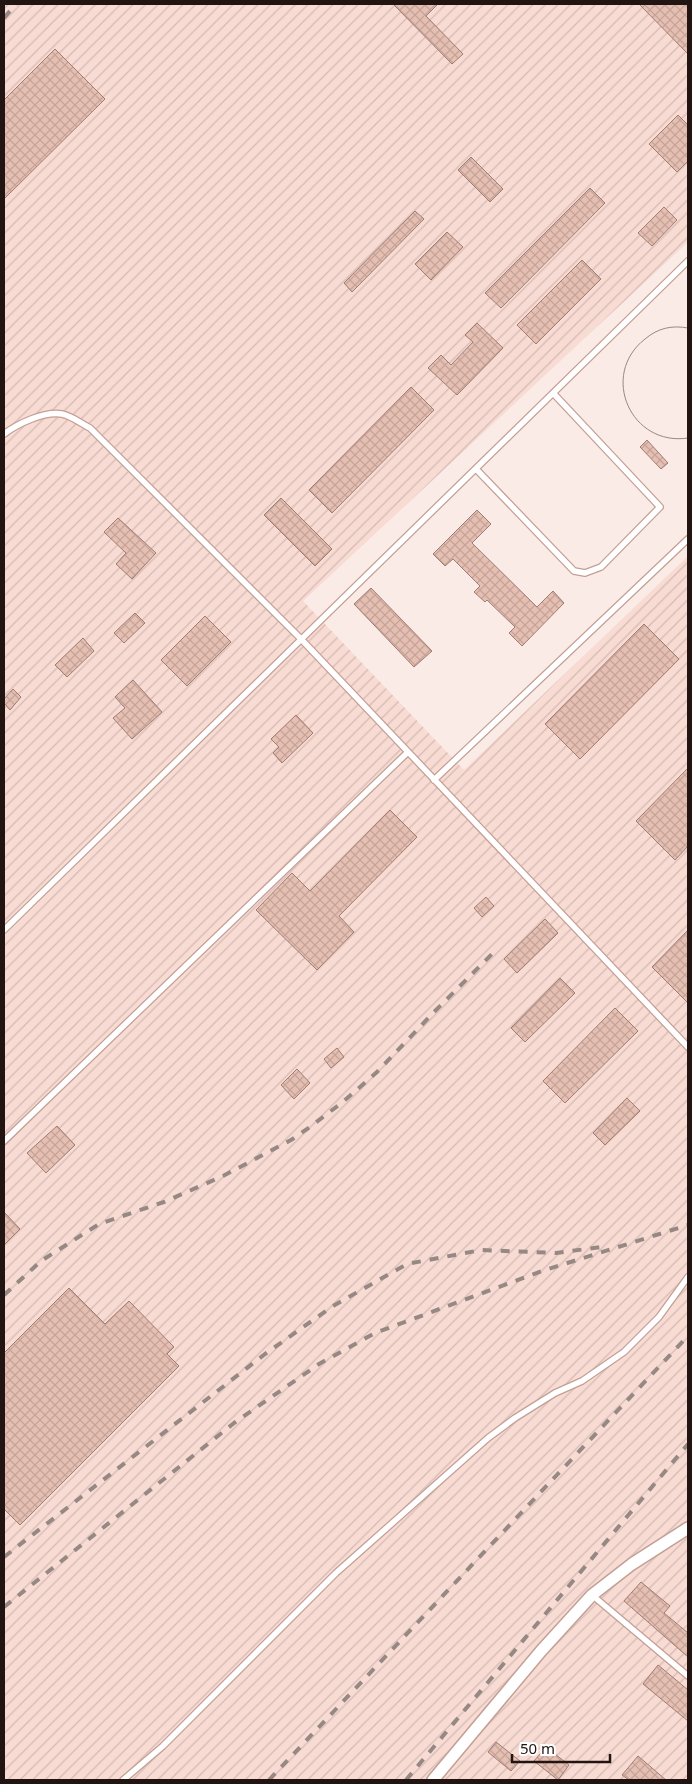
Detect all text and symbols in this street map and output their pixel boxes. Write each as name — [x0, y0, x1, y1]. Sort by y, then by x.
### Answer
scale bar — [512, 1732, 610, 1764]
text: 50 m — [520, 1738, 555, 1758]

